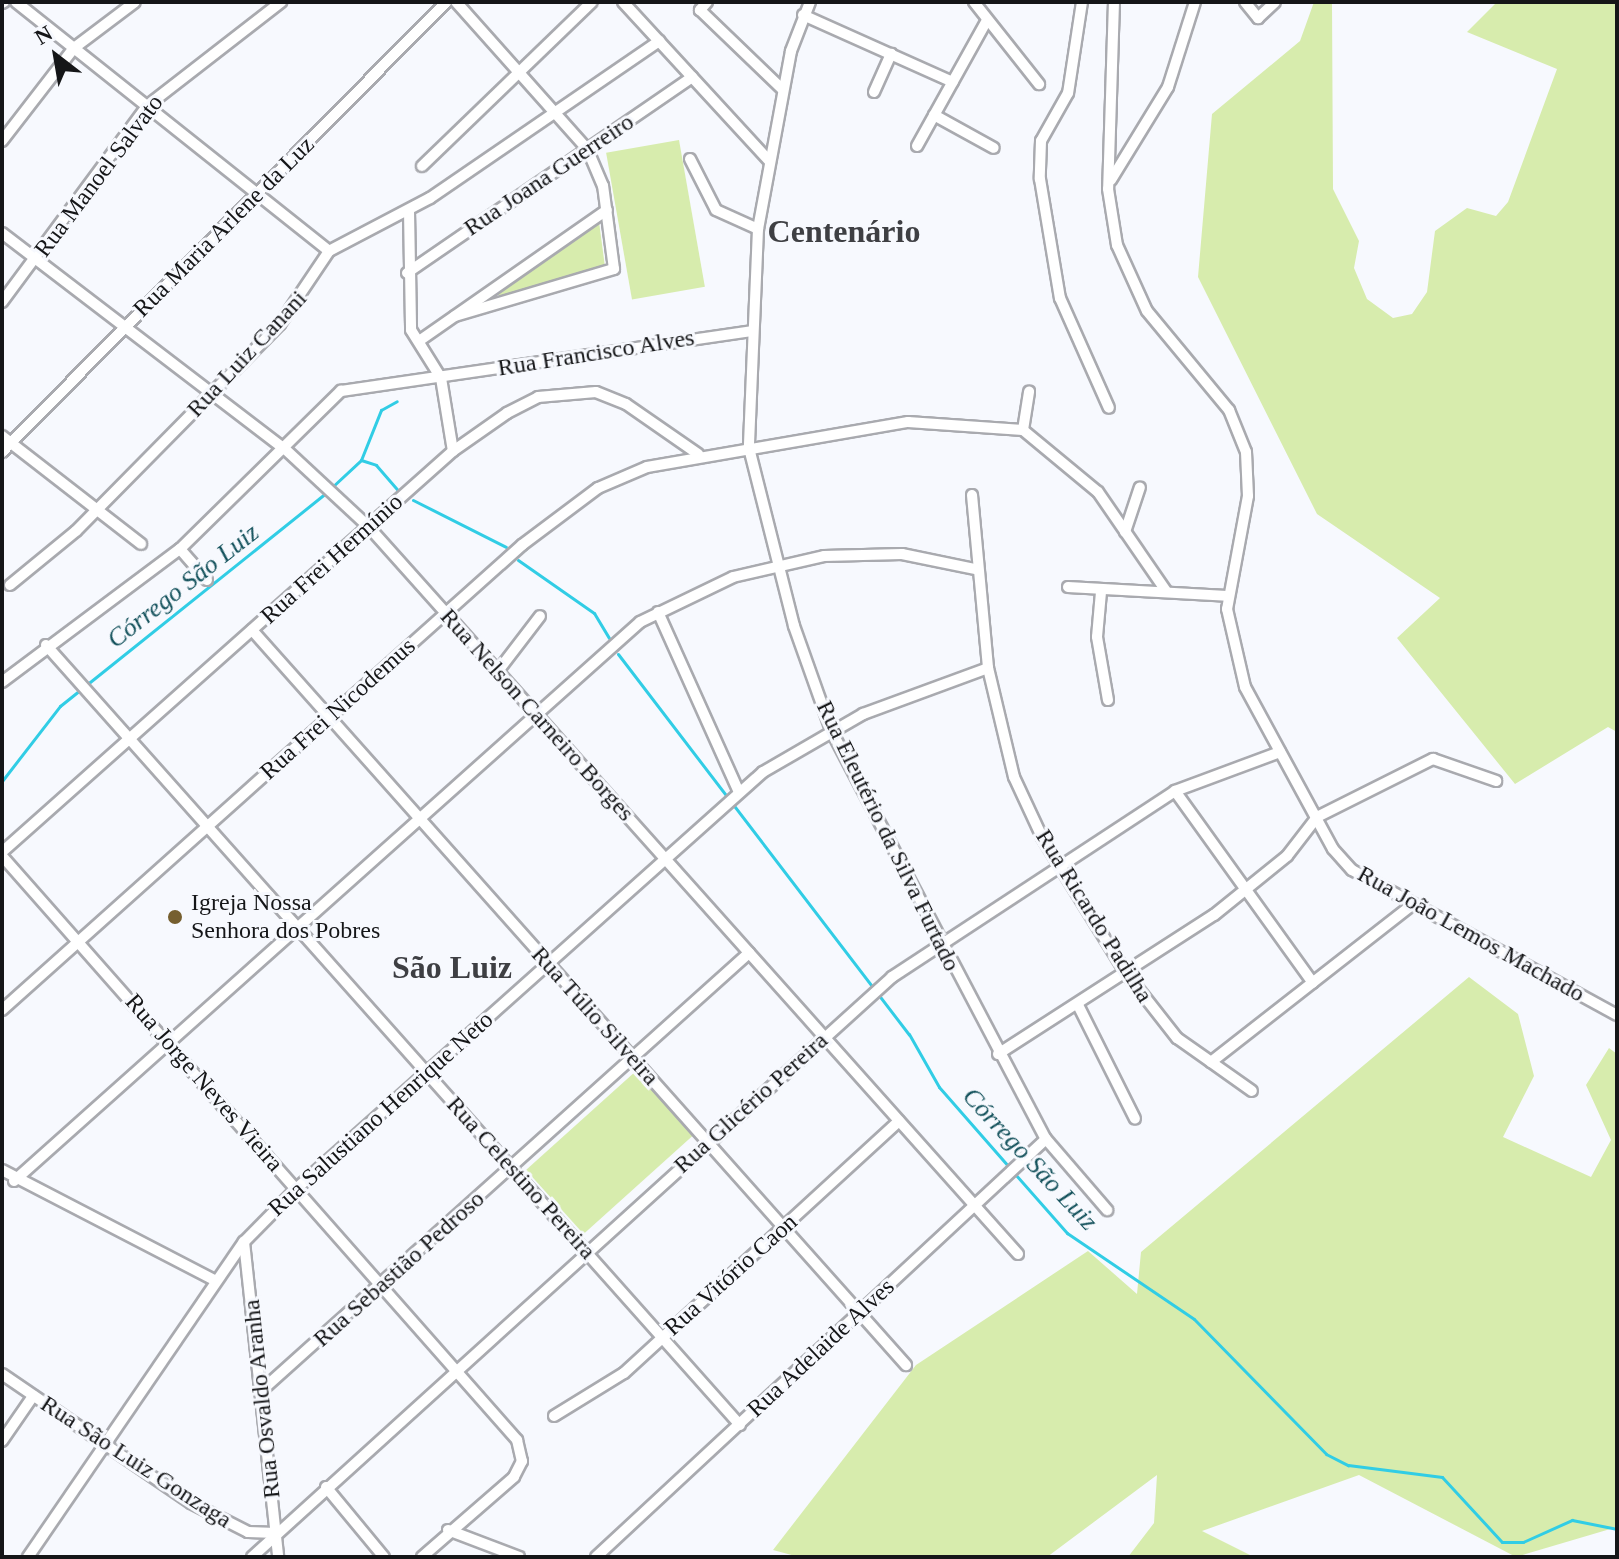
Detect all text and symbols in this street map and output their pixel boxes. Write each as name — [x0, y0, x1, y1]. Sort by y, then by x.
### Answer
north arrow — [16, 16, 96, 96]
text: N — [30, 20, 57, 50]
street label: Rua Manoel Salvato — [29, 89, 169, 263]
street label: Rua Joana Guerreiro — [459, 108, 639, 242]
street label: Rua Maria Arlene da Luz — [127, 130, 321, 324]
district label: Centenário — [768, 212, 920, 250]
street label: Rua Luiz Canani — [181, 285, 313, 423]
street label: Rua Francisco Alves — [495, 323, 697, 383]
street label: Rua Frei Hermínio — [255, 488, 409, 630]
water label: Córrego São Luiz — [101, 517, 265, 655]
street label: Rua Nelson Carneiro Borges — [434, 603, 640, 827]
street label: Rua Frei Nicodemus — [255, 632, 421, 786]
street label: Rua Eleutério da Silva Furtado — [810, 696, 966, 976]
street label: Rua Ricardo Padilha — [1029, 824, 1159, 1008]
street label: Rua João Lemos Machado — [1352, 860, 1590, 1008]
place label: Igreja Nossa Senhora dos Pobres — [191, 889, 380, 945]
marker: Igreja Nossa Senhora dos Pobres — [166, 908, 184, 926]
street label: Rua Túlio Silveira — [525, 940, 665, 1092]
district label: São Luiz — [392, 948, 512, 986]
street label: Rua Jorge Neves Vieira — [119, 988, 289, 1178]
street label: Rua Salustiano Henrique Neto — [263, 1005, 499, 1223]
street label: Rua Glicério Pereira — [668, 1026, 834, 1180]
water label: Córrego São Luiz — [956, 1081, 1104, 1237]
street label: Rua Celestino Pereira — [440, 1091, 602, 1265]
street label: Rua Sebastião Pedroso — [308, 1185, 490, 1353]
street label: Rua Vitório Caon — [658, 1208, 804, 1342]
street label: Rua Adelaide Alves — [741, 1272, 901, 1424]
street label: Rua Osvaldo Aranha — [237, 1297, 287, 1501]
street label: Rua São Luiz Gonzaga — [35, 1389, 237, 1535]

